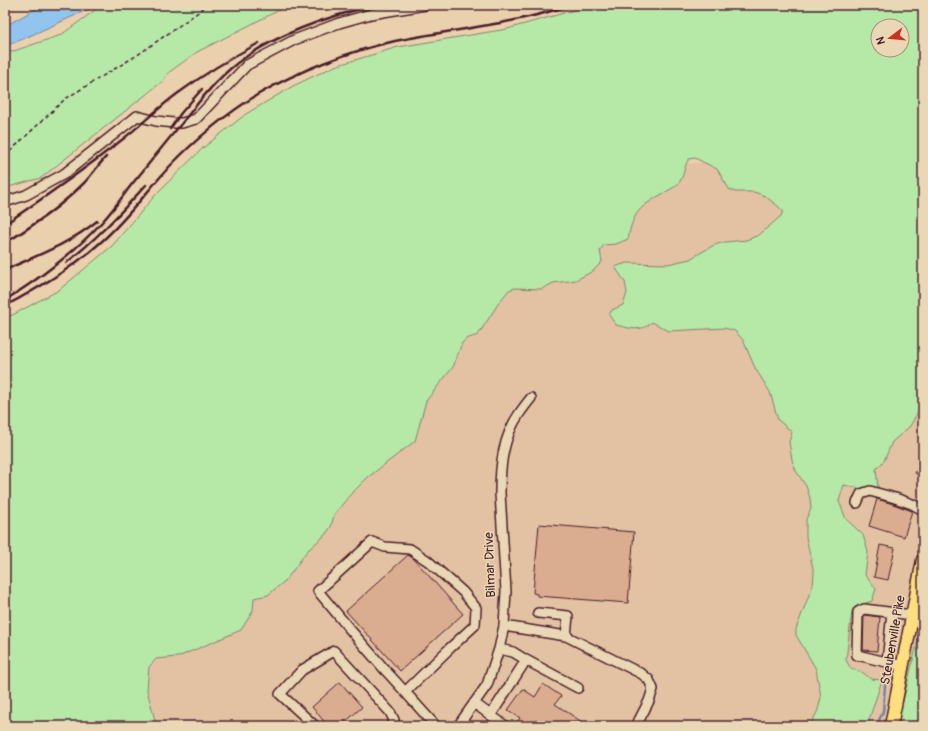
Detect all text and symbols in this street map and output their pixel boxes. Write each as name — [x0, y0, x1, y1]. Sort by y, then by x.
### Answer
north arrow — [870, 18, 910, 58]
text: N — [873, 35, 888, 46]
street label: Bilmar Drive — [481, 531, 499, 598]
street label: Steubenville Pike — [877, 593, 909, 686]

